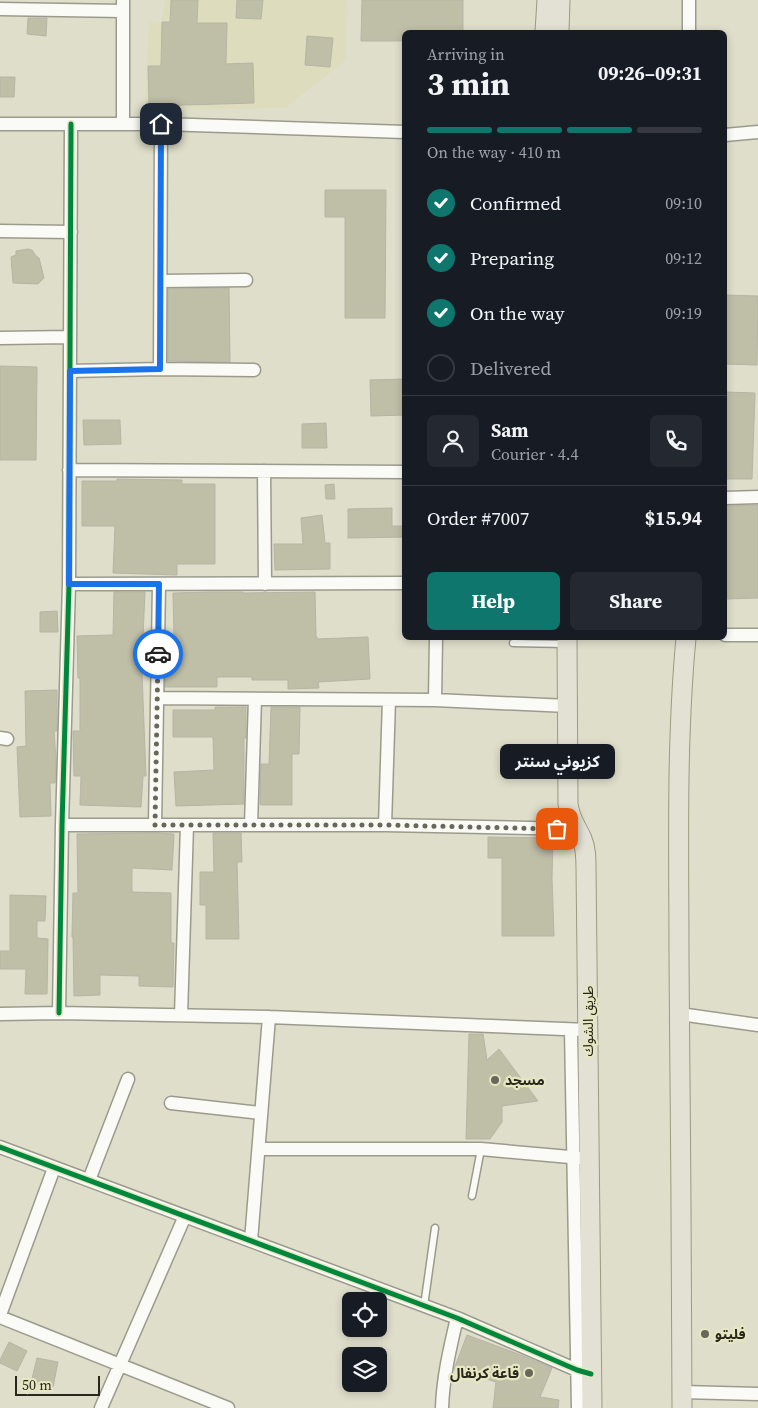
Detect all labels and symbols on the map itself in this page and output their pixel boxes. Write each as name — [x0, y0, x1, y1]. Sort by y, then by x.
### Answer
pin — [140, 103, 182, 145]
courier — [133, 629, 183, 679]
callout: كزيوني سنتر — [500, 744, 614, 779]
pin — [536, 808, 578, 850]
street label: طريق الشوك — [578, 985, 598, 1057]
place label: مسجد — [505, 1070, 545, 1090]
marker: مسجد — [489, 1074, 501, 1086]
place label: فليتو — [715, 1324, 746, 1344]
marker: فليتو — [699, 1328, 711, 1340]
place label: قاعة كرنفال — [450, 1363, 519, 1383]
marker: قاعة كرنفال — [523, 1367, 535, 1379]
scale bar — [15, 1373, 100, 1396]

